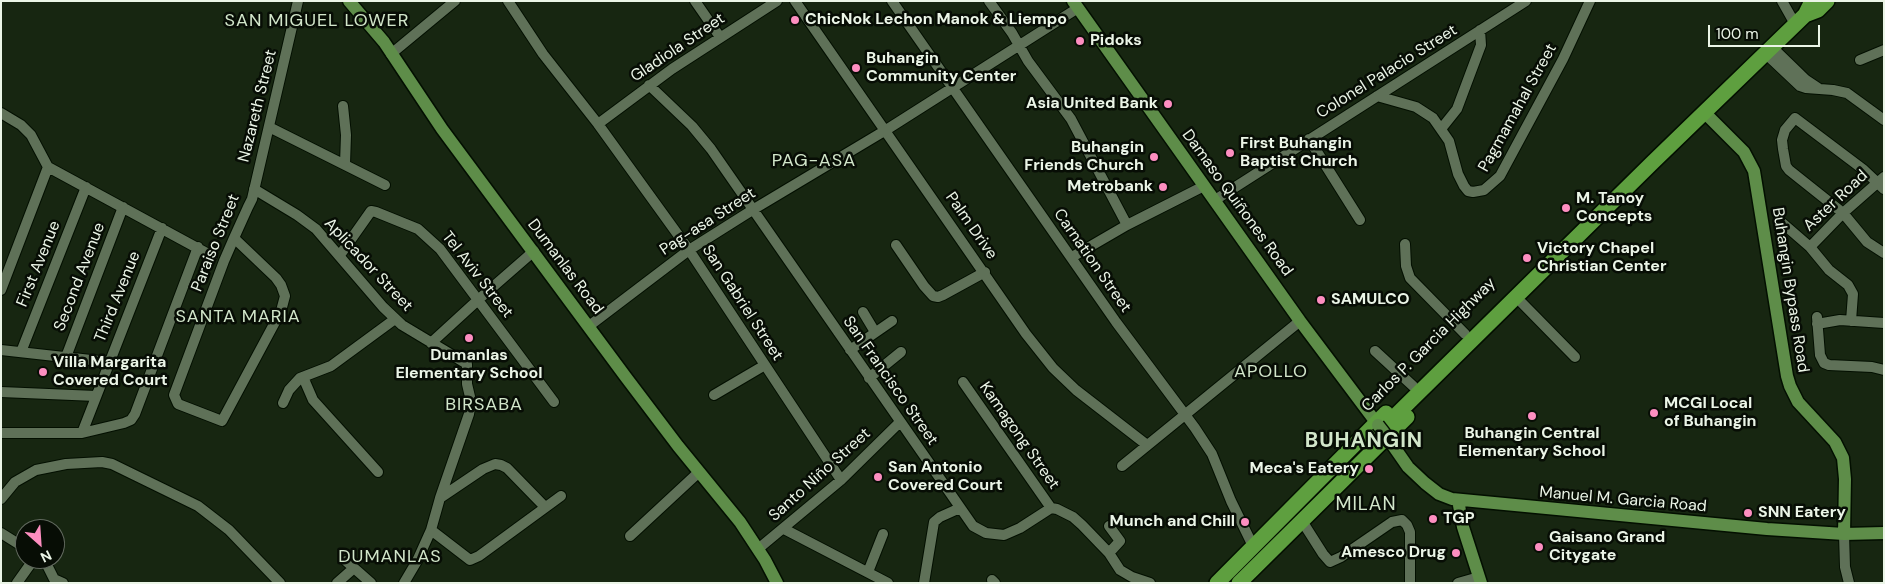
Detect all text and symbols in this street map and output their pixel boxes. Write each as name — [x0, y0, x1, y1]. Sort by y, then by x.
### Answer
street label: Gladiola Street — [627, 9, 729, 87]
district label: SAN MIGUEL LOWER — [223, 10, 411, 32]
place label: ChicNok Lechon Manok & Liempo — [805, 10, 1067, 30]
marker: ChicNok Lechon Manok & Liempo — [789, 14, 801, 26]
scale bar — [1710, 15, 1822, 47]
street label: Colonel Palacio Street — [1313, 21, 1461, 123]
text: 100 m — [1716, 24, 1759, 44]
place label: Pidoks — [1090, 31, 1142, 51]
marker: Pidoks — [1074, 35, 1086, 47]
street label: Pagmamahal Street — [1475, 41, 1561, 175]
street label: Nazareth Street — [235, 48, 281, 164]
place label: Buhangin Community Center — [866, 49, 1016, 87]
marker: Buhangin Community Center — [850, 62, 862, 74]
place label: Asia United Bank — [1026, 94, 1158, 114]
marker: Asia United Bank — [1162, 98, 1174, 110]
street label: Damaso Quiñones Road — [1177, 126, 1297, 280]
place label: First Buhangin Baptist Church — [1240, 134, 1358, 172]
place label: Buhangin Friends Church — [1024, 138, 1144, 176]
marker: First Buhangin Baptist Church — [1224, 147, 1236, 159]
district label: PAG-ASA — [771, 150, 857, 172]
marker: Buhangin Friends Church — [1148, 151, 1160, 163]
street label: Aster Road — [1800, 166, 1872, 236]
place label: Metrobank — [1067, 177, 1153, 197]
marker: Metrobank — [1157, 181, 1169, 193]
street label: Pag-asa Street — [657, 184, 759, 260]
street label: Palm Drive — [941, 189, 1001, 263]
place label: M. Tanoy Concepts — [1576, 189, 1652, 227]
street label: Paraiso Street — [188, 192, 244, 294]
marker: M. Tanoy Concepts — [1560, 202, 1572, 214]
street label: Carnation Street — [1049, 205, 1135, 317]
street label: Buhangin Bypass Road — [1767, 206, 1813, 374]
street label: Aplicador Street — [320, 214, 416, 316]
street label: Dumanlas Road — [523, 216, 607, 318]
street label: First Avenue — [13, 218, 65, 310]
street label: Second Avenue — [50, 220, 110, 334]
street label: Tel Aviv Street — [437, 228, 517, 322]
place label: Victory Chapel Christian Center — [1537, 239, 1666, 277]
street label: San Gabriel Street — [697, 241, 787, 365]
street label: Third Avenue — [91, 249, 145, 345]
marker: Victory Chapel Christian Center — [1521, 252, 1533, 264]
street label: Carlos P. Garcia Highway — [1358, 274, 1500, 416]
place label: SAMULCO — [1331, 290, 1409, 310]
marker: SAMULCO — [1315, 294, 1327, 306]
district label: SANTA MARIA — [174, 306, 302, 328]
street label: San Francisco Street — [838, 313, 942, 449]
marker: Dumanlas Elementary School — [463, 332, 475, 344]
place label: Dumanlas Elementary School — [395, 346, 543, 384]
place label: Villa Margarita Covered Court — [53, 353, 168, 391]
district label: APOLLO — [1233, 361, 1309, 383]
marker: Villa Margarita Covered Court — [37, 366, 49, 378]
street label: Kamagong Street — [975, 379, 1063, 493]
district label: BIRSABA — [444, 394, 524, 416]
place label: MCGI Local of Buhangin — [1664, 394, 1756, 432]
marker: MCGI Local of Buhangin — [1648, 407, 1660, 419]
marker: Buhangin Central Elementary School — [1526, 410, 1538, 422]
street label: Santo Niño Street — [765, 424, 875, 526]
place label: Buhangin Central Elementary School — [1458, 424, 1606, 462]
district label: BUHANGIN — [1304, 428, 1424, 454]
place label: San Antonio Covered Court — [888, 458, 1003, 496]
place label: Meca's Eatery — [1250, 459, 1359, 479]
marker: Meca's Eatery — [1363, 463, 1375, 475]
marker: San Antonio Covered Court — [872, 471, 884, 483]
street label: Manuel M. Garcia Road — [1539, 483, 1707, 517]
district label: MILAN — [1335, 494, 1397, 516]
place label: SNN Eatery — [1758, 503, 1846, 523]
marker: SNN Eatery — [1742, 507, 1754, 519]
place label: TGP — [1443, 509, 1474, 529]
place label: Munch and Chill — [1110, 512, 1235, 532]
marker: TGP — [1427, 513, 1439, 525]
marker: Munch and Chill — [1239, 516, 1251, 528]
north arrow — [15, 519, 65, 569]
place label: Gaisano Grand Citygate — [1549, 528, 1665, 566]
marker: Gaisano Grand Citygate — [1533, 541, 1545, 553]
place label: Amesco Drug — [1341, 543, 1446, 563]
text: N — [38, 546, 55, 567]
district label: DUMANLAS — [337, 546, 443, 568]
marker: Amesco Drug — [1450, 547, 1462, 559]

